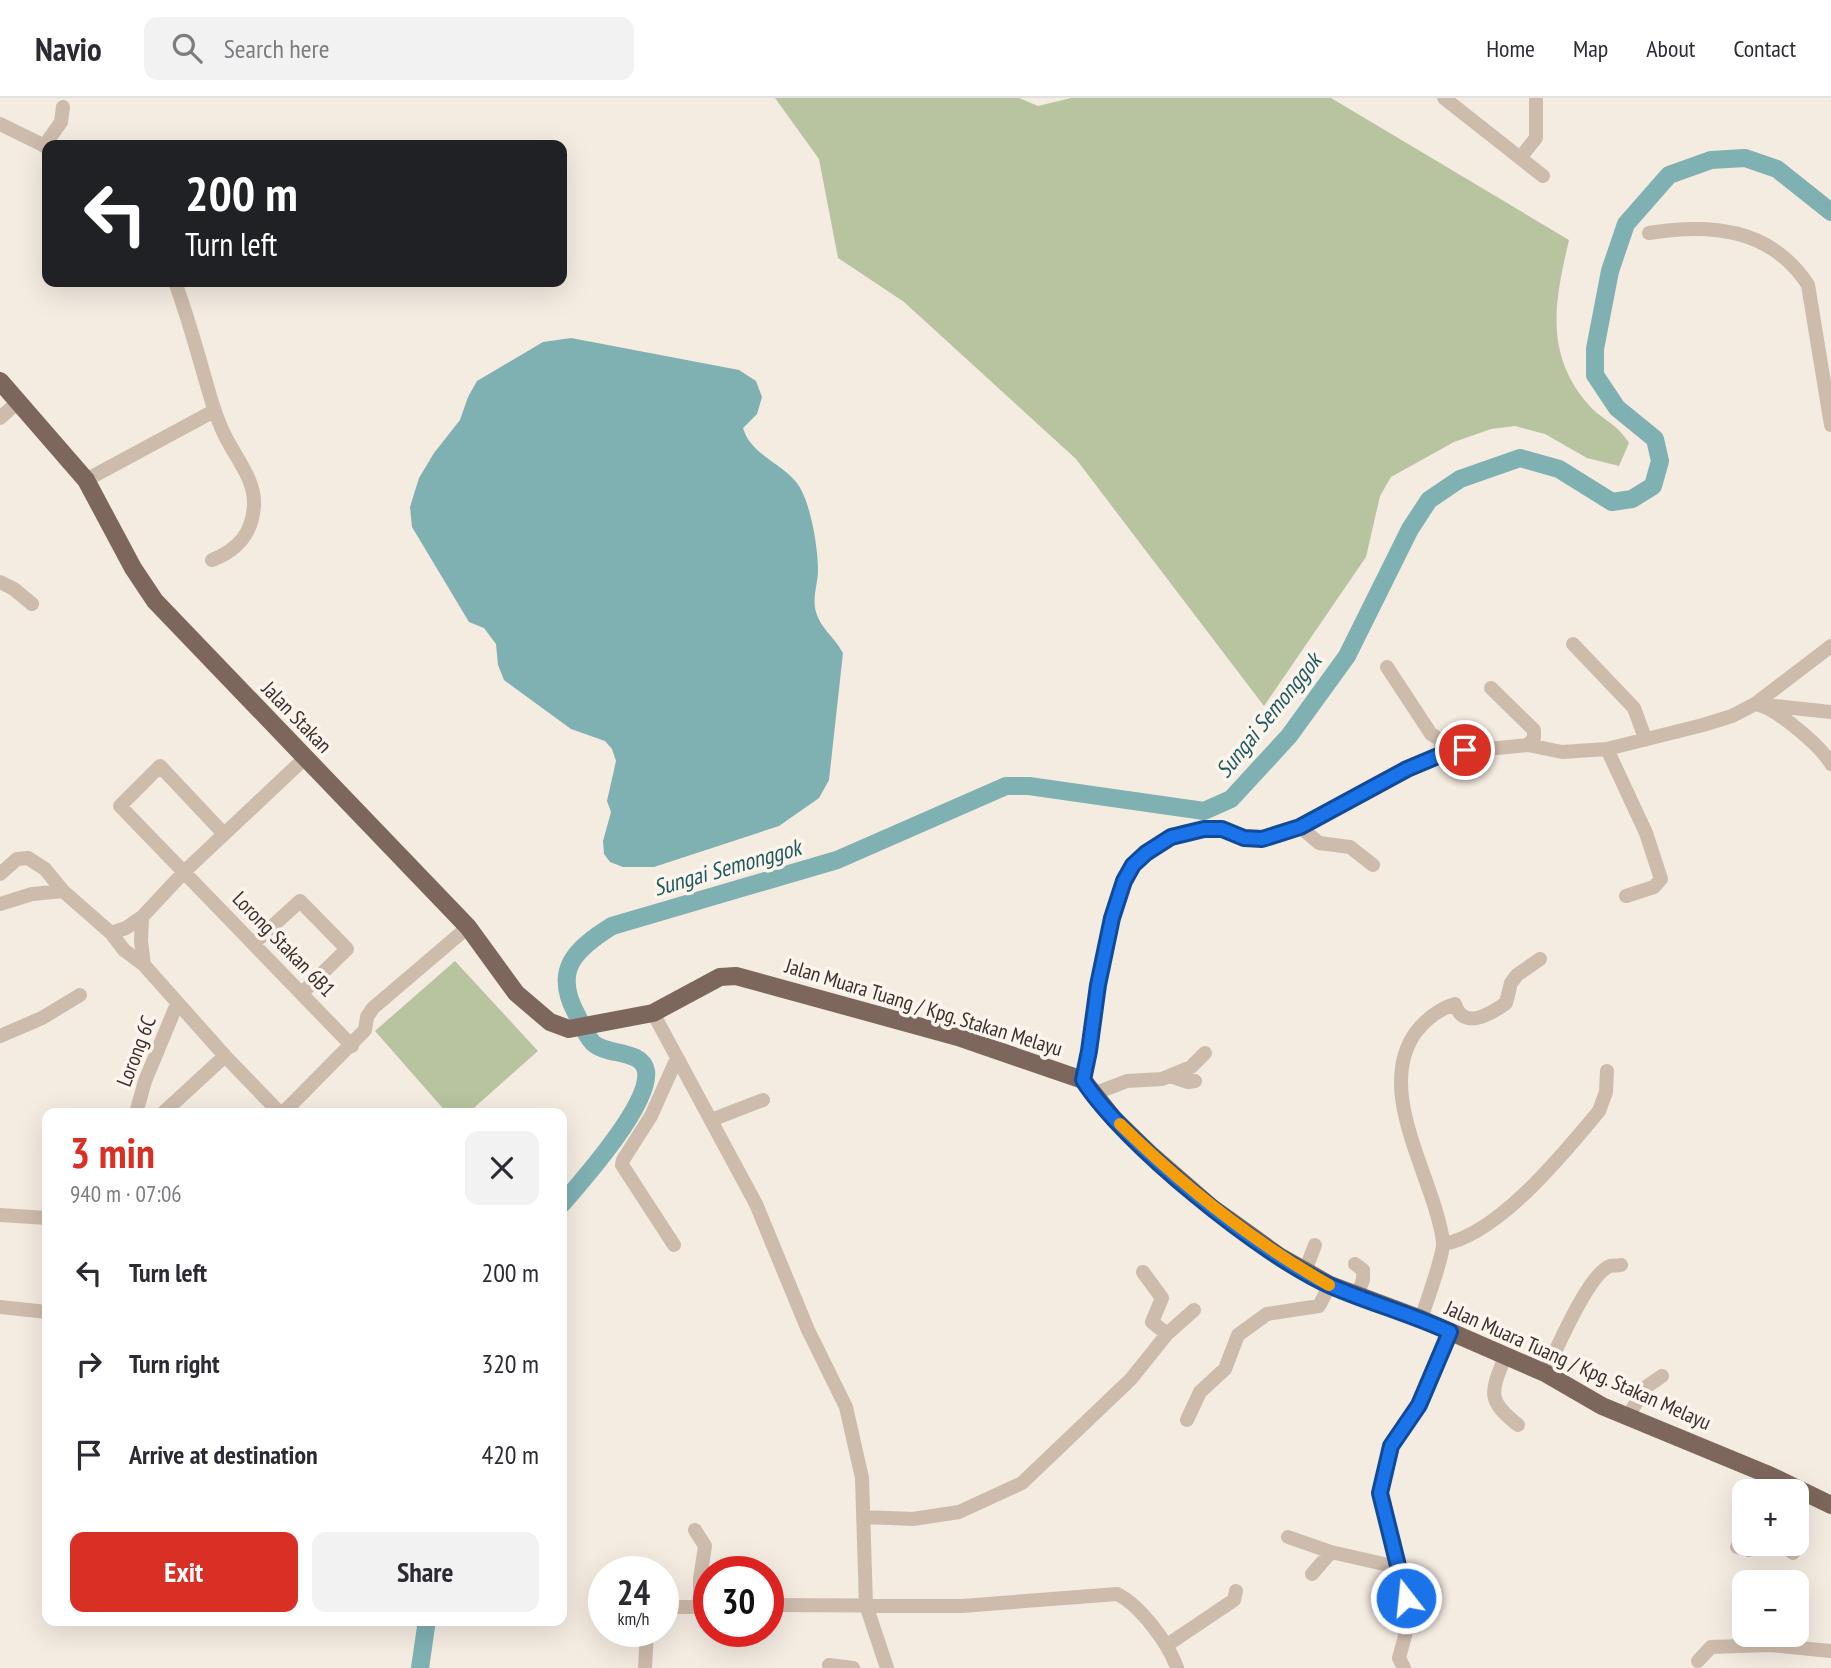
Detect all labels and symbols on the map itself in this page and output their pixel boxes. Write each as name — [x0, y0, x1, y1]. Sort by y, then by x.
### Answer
water label: Sungai Semonggok — [1209, 644, 1329, 783]
street label: Jalan Stakan — [256, 675, 338, 759]
pin — [1435, 720, 1495, 780]
water label: Sungai Semonggok — [650, 831, 807, 902]
street label: Lorong Stakan 6B1 — [227, 885, 341, 1003]
street label: Jalan Muara Tuang / Kpg. Stakan Melayu — [781, 952, 1066, 1062]
street label: Lorong 6C — [110, 1011, 162, 1090]
street label: Jalan Muara Tuang / Kpg. Stakan Melayu — [1440, 1294, 1715, 1436]
speed limit sign: 30 — [693, 1556, 784, 1647]
position arrow — [1369, 1561, 1443, 1635]

